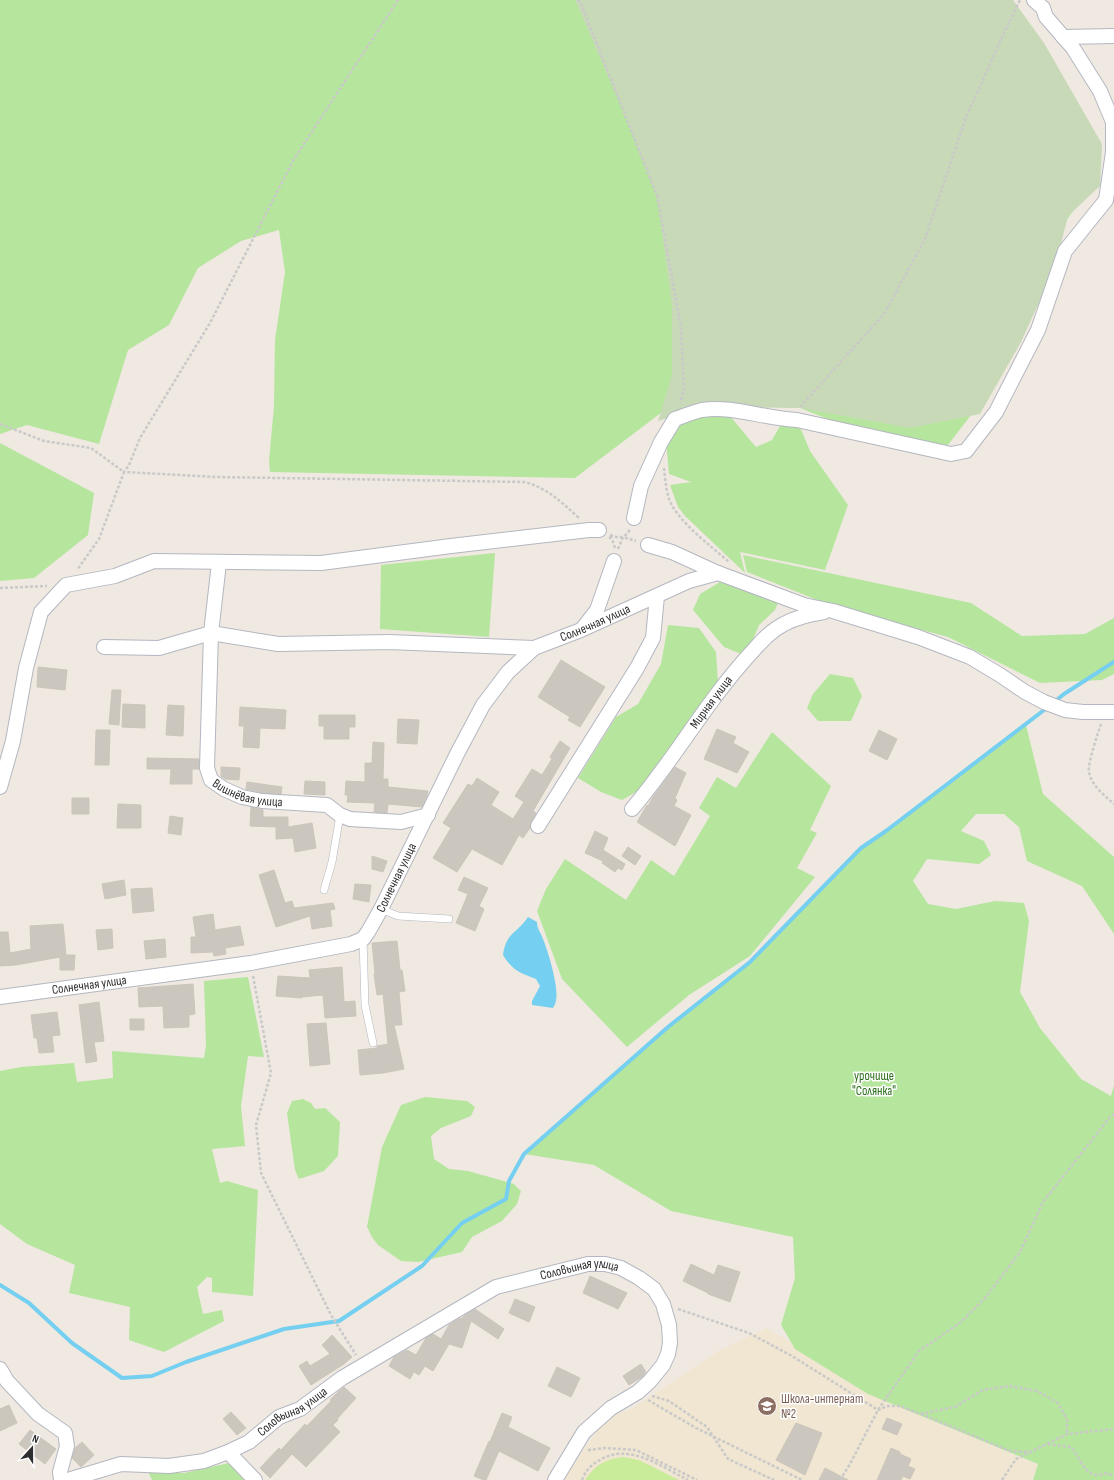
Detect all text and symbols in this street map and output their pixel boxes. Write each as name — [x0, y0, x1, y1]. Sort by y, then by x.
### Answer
street label: Солнечная улица — [558, 601, 633, 645]
street label: Мирная улица — [687, 673, 736, 732]
street label: Вишнёвая улица — [209, 775, 283, 810]
street label: Солнечная улица — [373, 840, 420, 915]
street label: Солнечная улица — [51, 972, 127, 998]
park label: урочище "Солянка" — [852, 1068, 896, 1099]
street label: Соловьиная улица — [538, 1256, 621, 1284]
street label: Соловьиная улица — [254, 1384, 331, 1440]
place label: Школа-интернат №2 — [781, 1391, 863, 1422]
school or university icon: Школа-интернат №2 — [756, 1395, 778, 1417]
north arrow — [12, 1428, 52, 1468]
text: N — [30, 1432, 41, 1446]

